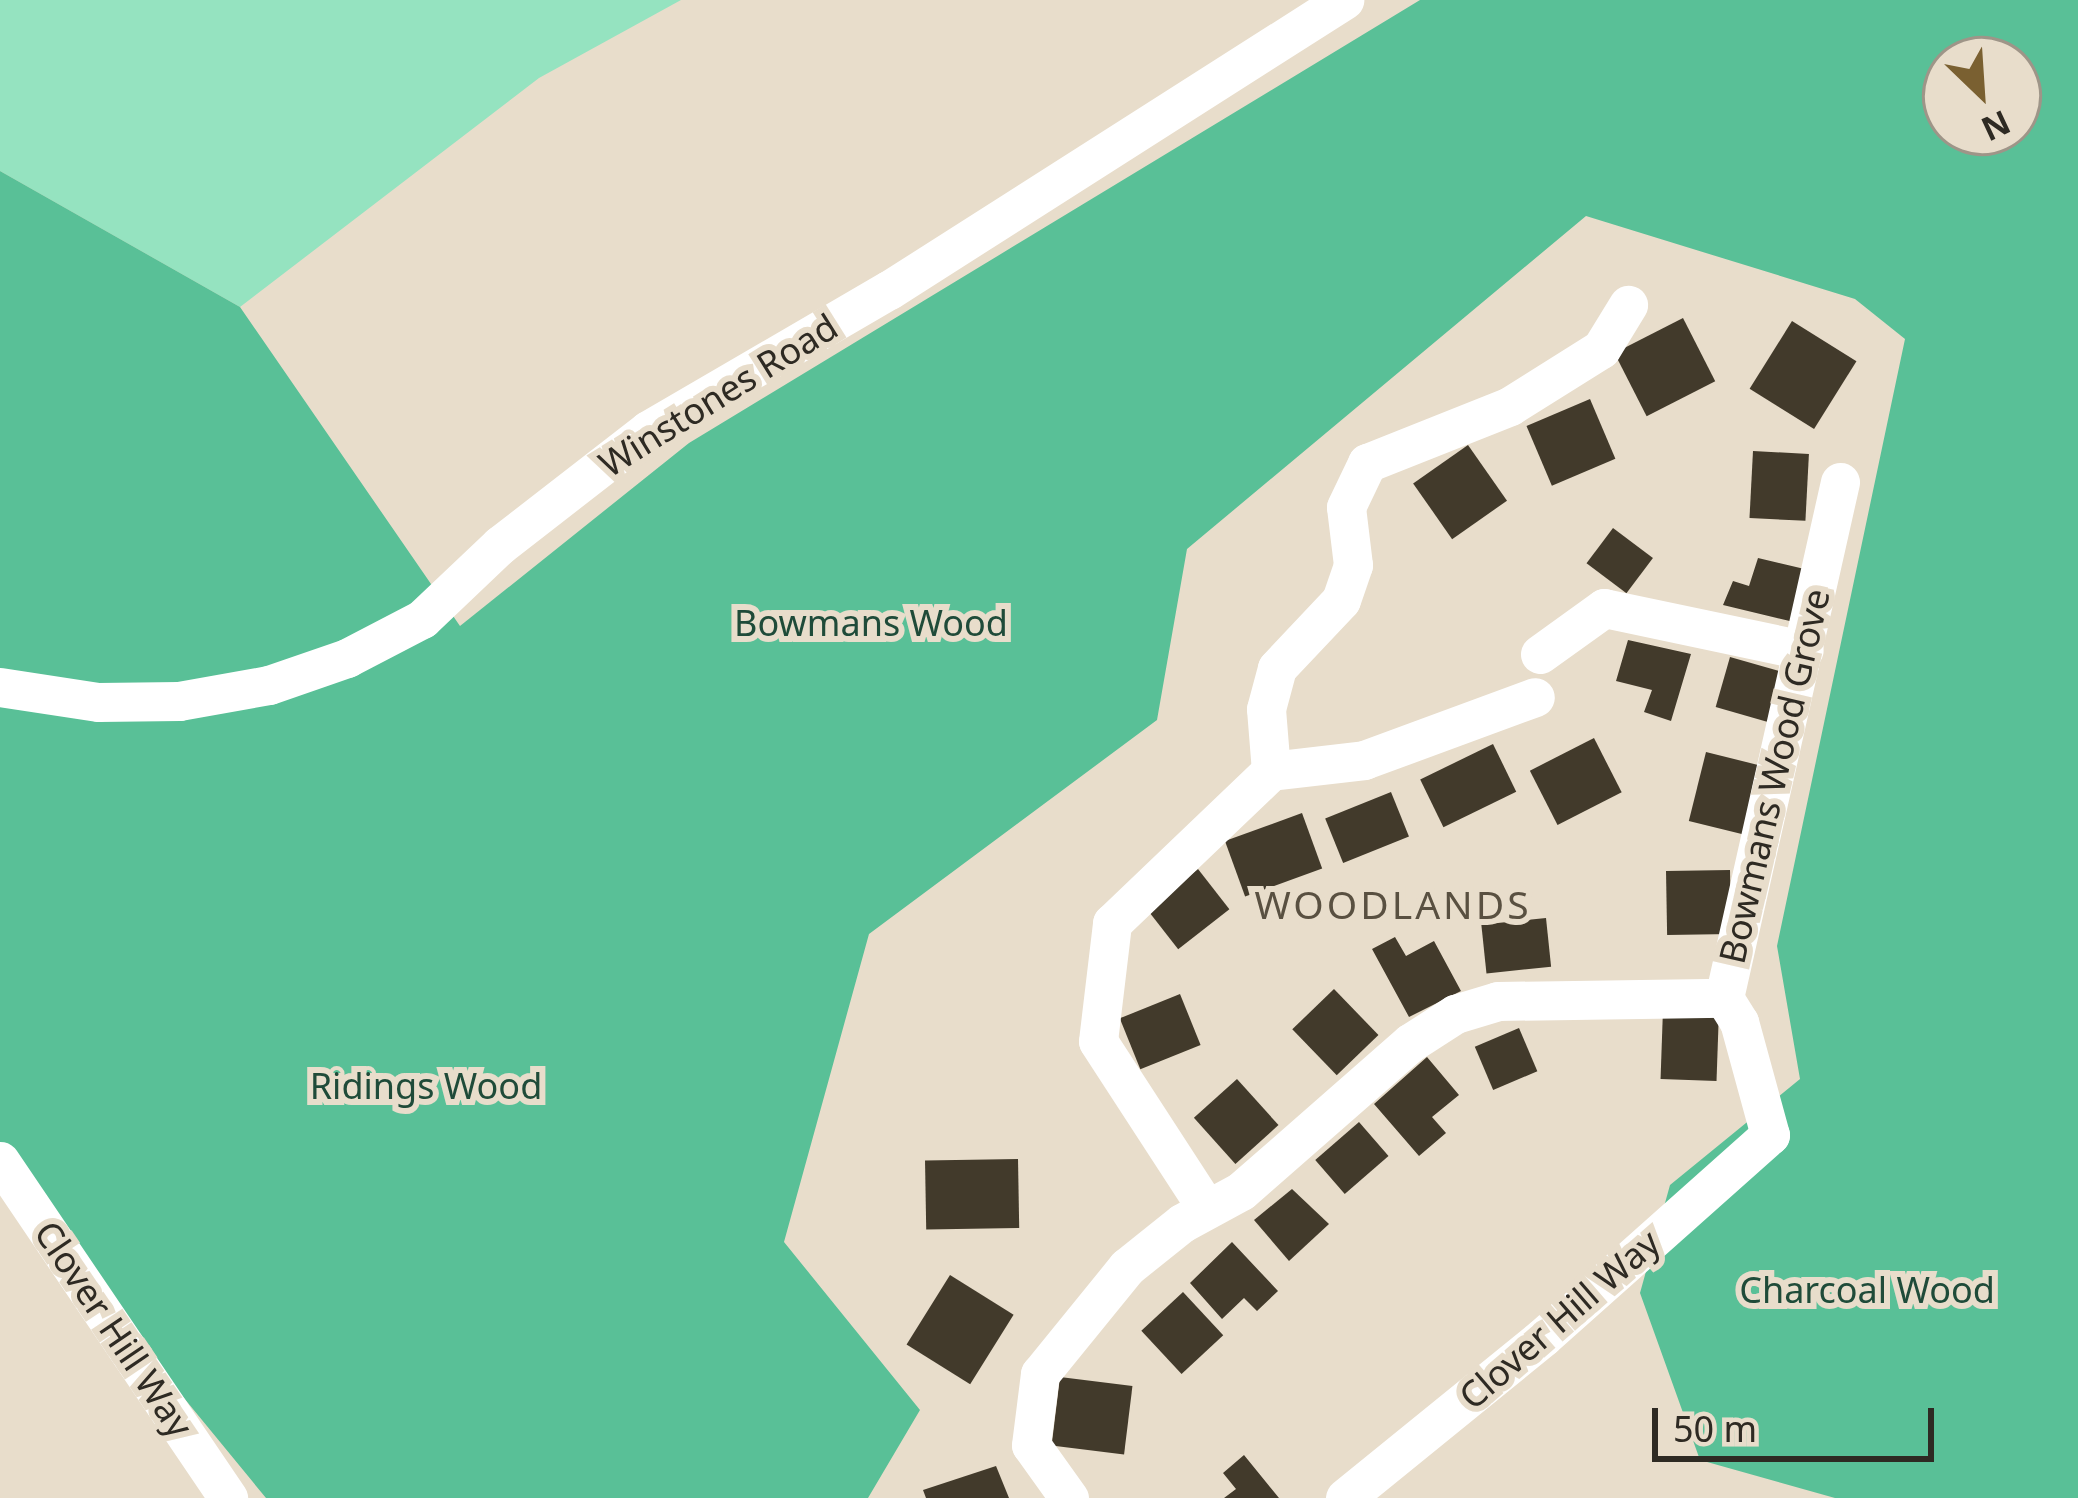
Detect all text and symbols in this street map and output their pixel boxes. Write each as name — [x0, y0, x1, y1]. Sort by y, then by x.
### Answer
north arrow — [1922, 36, 2042, 156]
text: N — [1974, 100, 2018, 152]
street label: Winstones Road — [591, 304, 845, 486]
street label: Bowmans Wood Grove — [1710, 584, 1838, 968]
park label: Bowmans Wood — [734, 601, 1008, 645]
district label: WOODLANDS — [1254, 881, 1532, 927]
park label: Ridings Wood — [310, 1064, 542, 1108]
street label: Clover Hill Way — [26, 1213, 202, 1445]
street label: Clover Hill Way — [1450, 1220, 1668, 1418]
park label: Charcoal Wood — [1739, 1268, 1995, 1312]
scale bar — [1658, 1384, 1940, 1458]
text: 50 m — [1673, 1404, 1757, 1453]

